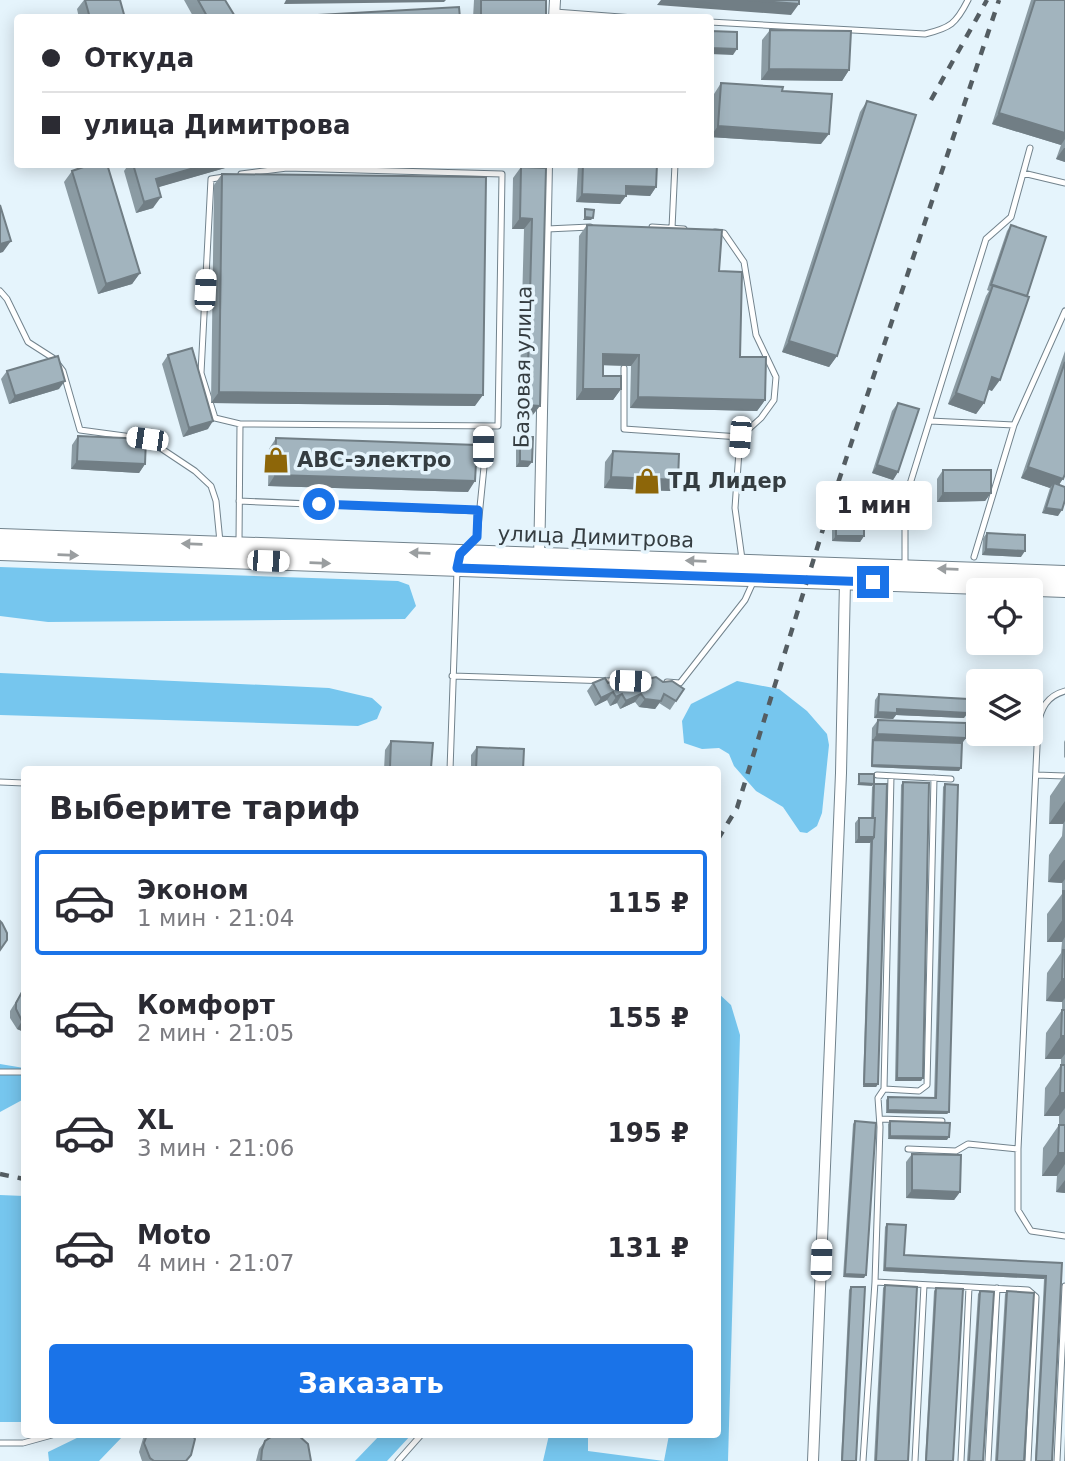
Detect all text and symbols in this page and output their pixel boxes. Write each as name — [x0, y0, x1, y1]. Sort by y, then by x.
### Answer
text: Откуда — [84, 43, 194, 73]
text: улица Димитрова — [84, 110, 350, 140]
car — [194, 268, 217, 312]
street label: Базовая улица — [510, 286, 536, 448]
car — [729, 415, 752, 459]
car — [125, 426, 170, 452]
car — [473, 426, 494, 468]
shop icon: АВС-электро — [261, 445, 291, 475]
place label: АВС-электро — [297, 448, 451, 472]
shop icon: ТД Лидер — [632, 466, 662, 496]
place label: ТД Лидер — [668, 469, 787, 493]
callout: 1 мин — [815, 480, 931, 530]
route start — [303, 488, 335, 520]
text: 1 мин — [837, 492, 911, 518]
street label: улица Димитрова — [497, 522, 695, 552]
one-way arrow — [181, 538, 203, 550]
one-way arrow — [408, 547, 430, 558]
one-way arrow — [57, 549, 79, 560]
car — [247, 550, 290, 572]
one-way arrow — [685, 555, 707, 566]
one-way arrow — [309, 557, 331, 568]
one-way arrow — [937, 564, 959, 575]
route end — [857, 566, 889, 598]
map controls — [966, 578, 1043, 746]
button: locate — [966, 578, 1043, 655]
button: layers — [966, 669, 1043, 746]
car — [609, 670, 652, 692]
text: Выберите тариф — [49, 789, 360, 827]
icon: car — [53, 871, 116, 934]
text: Эконом — [137, 875, 249, 905]
text: 115 ₽ — [608, 888, 689, 918]
text: 1 мин · 21:04 — [137, 905, 295, 931]
icon: car — [53, 986, 116, 1049]
text: Комфорт — [137, 990, 275, 1020]
text: 155 ₽ — [608, 1003, 689, 1033]
text: 2 мин · 21:05 — [137, 1020, 295, 1046]
icon: car — [53, 1101, 116, 1164]
text: XL — [137, 1105, 174, 1135]
text: 195 ₽ — [608, 1118, 689, 1148]
text: 3 мин · 21:06 — [137, 1135, 295, 1161]
icon: car — [53, 1216, 116, 1279]
text: Moto — [137, 1220, 211, 1250]
text: 131 ₽ — [608, 1233, 689, 1263]
car — [810, 1239, 833, 1281]
text: 4 мин · 21:07 — [137, 1250, 295, 1276]
button: Заказать — [49, 1344, 693, 1424]

